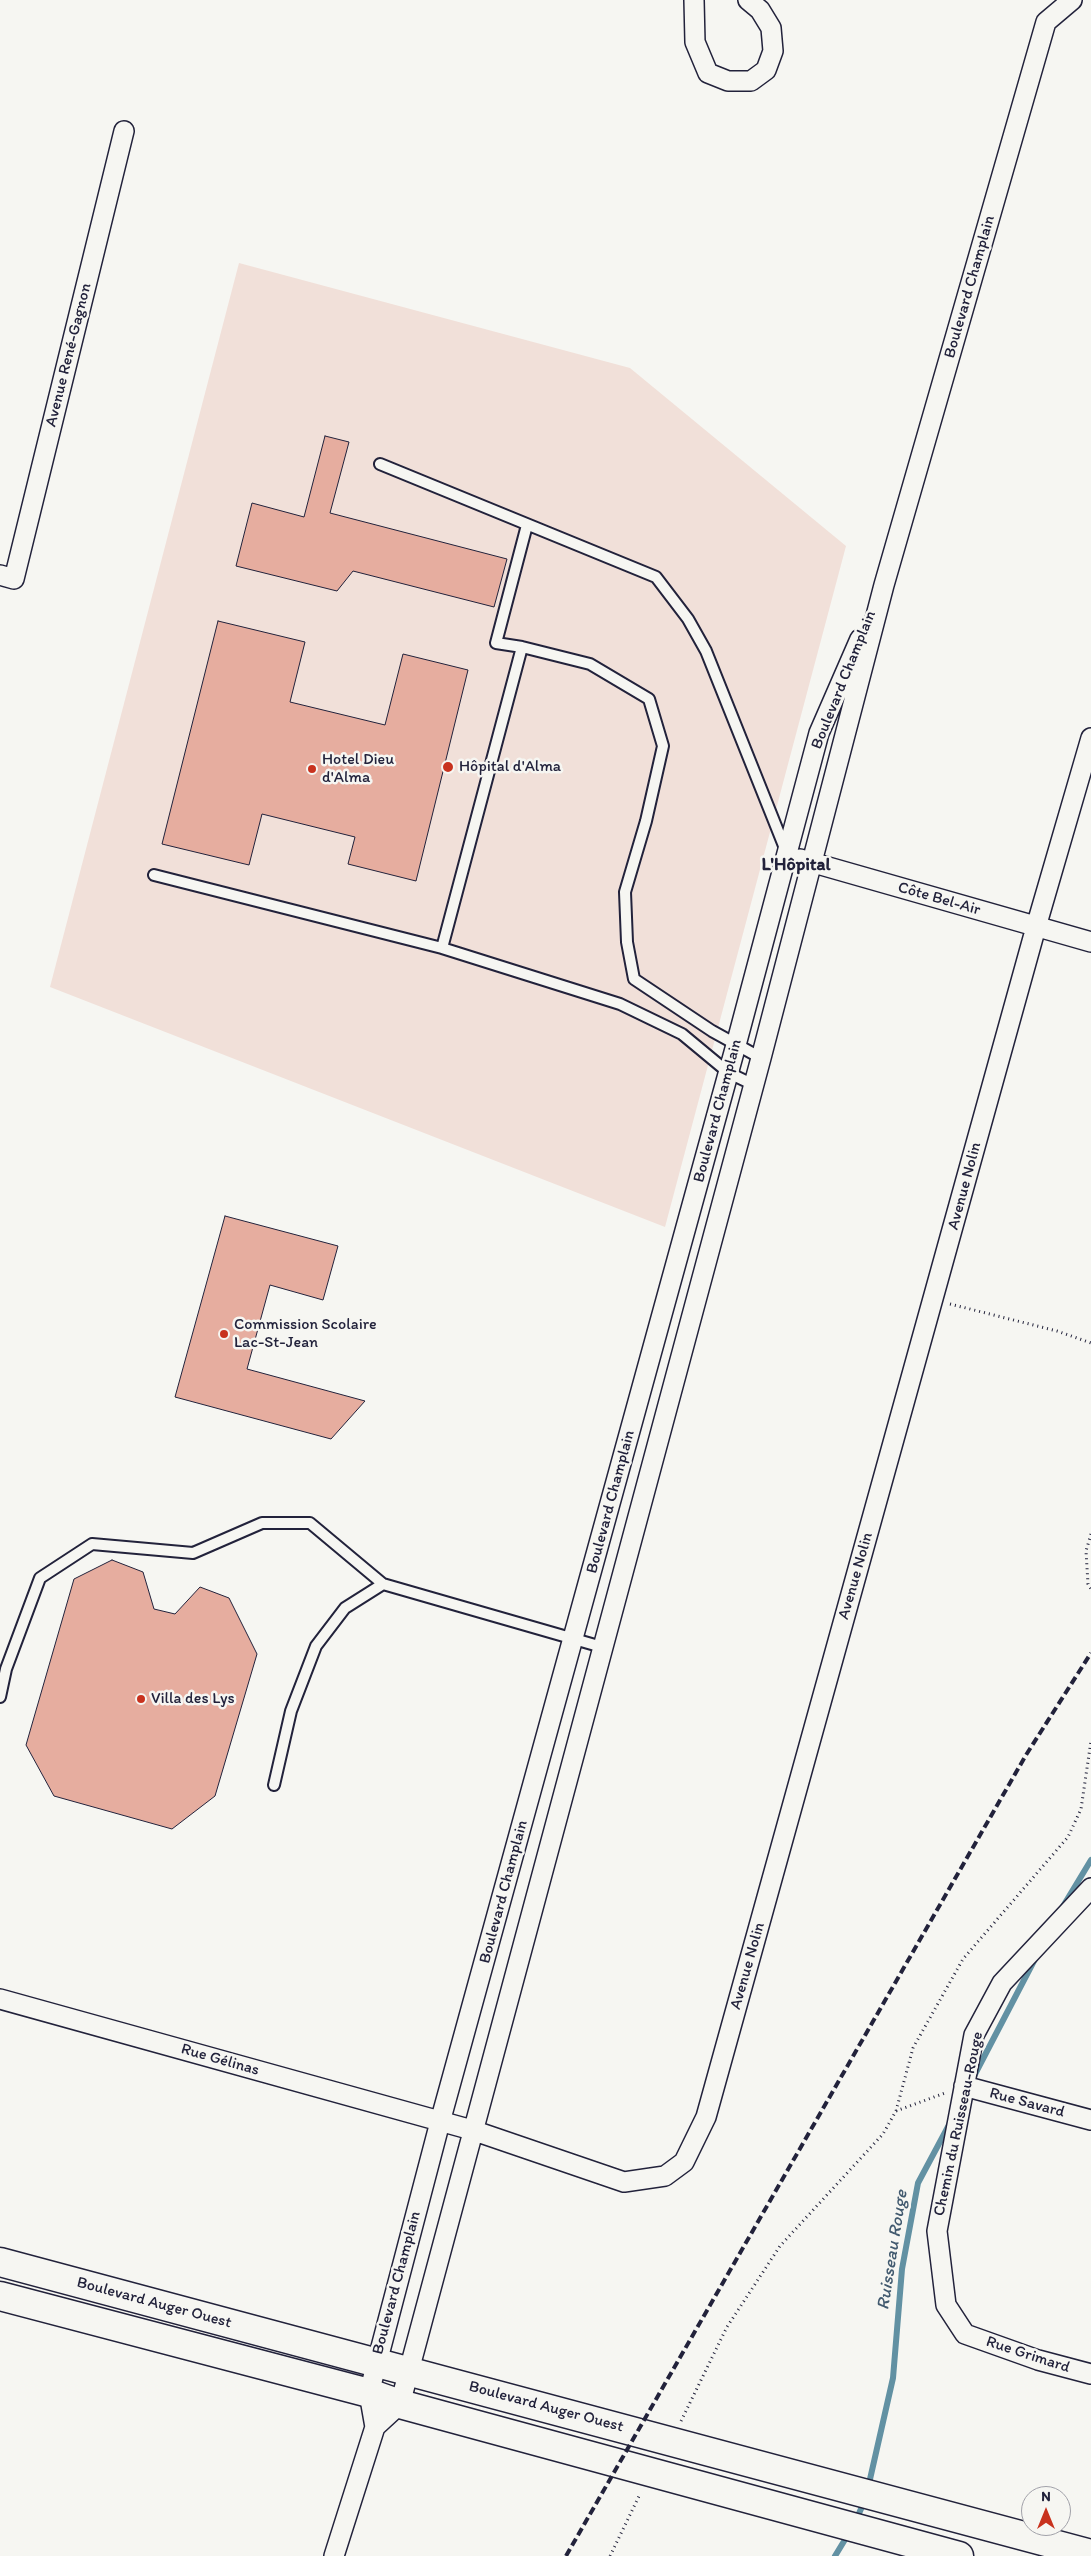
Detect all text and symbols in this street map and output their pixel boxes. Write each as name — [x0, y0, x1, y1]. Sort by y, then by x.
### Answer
street label: Boulevard Champlain — [940, 213, 1000, 361]
street label: Avenue René-Gagnon — [42, 281, 96, 429]
street label: Boulevard Champlain — [807, 608, 881, 752]
place label: Hotel Dieu d'Alma — [322, 750, 394, 788]
place label: Hôpital d'Alma — [459, 757, 561, 777]
marker: Hôpital d'Alma — [441, 760, 455, 774]
marker: Hotel Dieu d'Alma — [306, 763, 318, 775]
district label: L'Hôpital — [762, 854, 830, 876]
street label: Côte Bel-Air — [896, 878, 982, 920]
street label: Boulevard Champlain — [690, 1037, 746, 1185]
street label: Avenue Nolin — [944, 1140, 986, 1232]
place label: Commission Scolaire Lac-St-Jean — [234, 1315, 377, 1353]
marker: Commission Scolaire Lac-St-Jean — [218, 1328, 230, 1340]
street label: Boulevard Champlain — [583, 1428, 639, 1576]
street label: Avenue Nolin — [834, 1530, 878, 1622]
place label: Villa des Lys — [151, 1689, 235, 1709]
marker: Villa des Lys — [135, 1693, 147, 1705]
street label: Boulevard Champlain — [476, 1818, 532, 1966]
street label: Avenue Nolin — [726, 1920, 770, 2012]
street label: Chemin du Ruisseau-Rouge — [930, 2030, 988, 2218]
street label: Rue Gélinas — [179, 2040, 261, 2080]
street label: Rue Savard — [987, 2084, 1067, 2122]
water label: Ruisseau Rouge — [873, 2189, 913, 2311]
street label: Boulevard Champlain — [369, 2209, 425, 2357]
street label: Boulevard Auger Ouest — [74, 2273, 234, 2333]
street label: Rue Grimard — [984, 2332, 1072, 2378]
street label: Boulevard Auger Ouest — [466, 2377, 626, 2437]
north arrow — [1021, 2486, 1071, 2536]
text: N — [1041, 2488, 1051, 2505]

